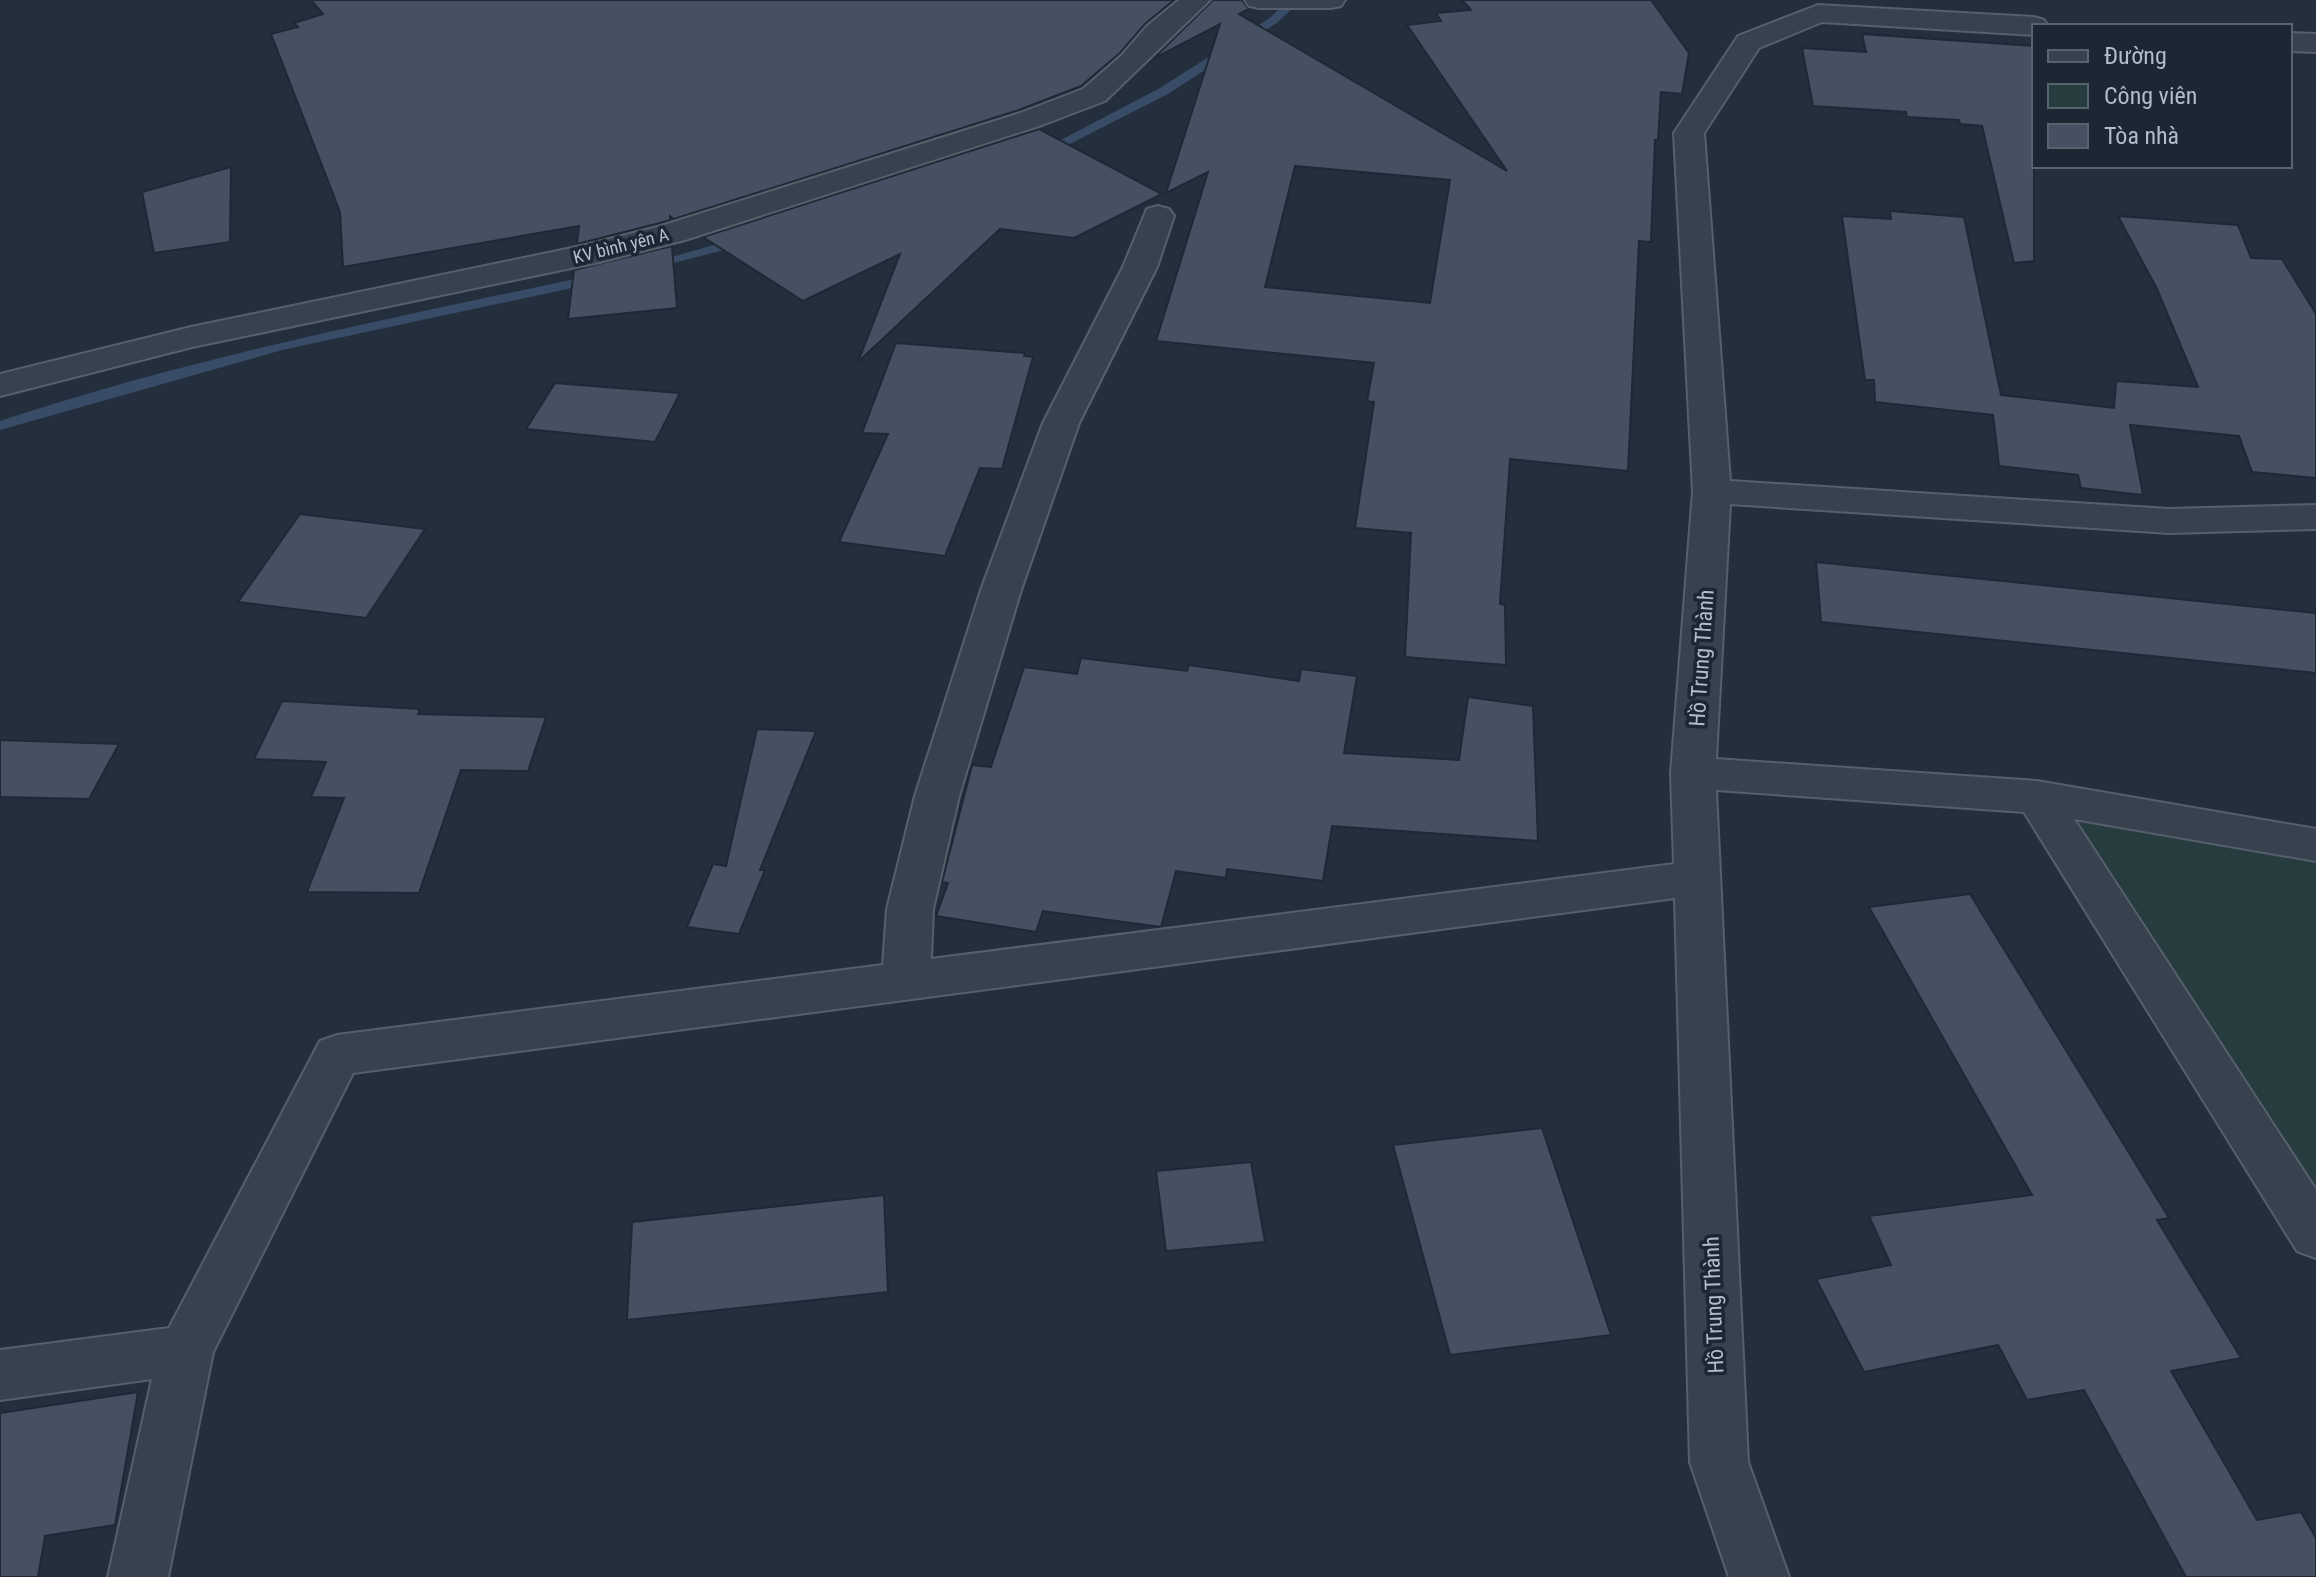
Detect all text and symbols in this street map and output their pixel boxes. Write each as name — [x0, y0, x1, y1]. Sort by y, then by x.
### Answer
legend — [2032, 24, 2292, 168]
text: Đường — [2104, 42, 2167, 70]
text: Công viên — [2104, 82, 2197, 110]
text: Tòa nhà — [2104, 122, 2179, 150]
street label: KV bình yên A — [571, 223, 671, 268]
street label: Hồ Trung Thành — [1684, 589, 1719, 727]
street label: Hồ Trung Thành — [1699, 1236, 1728, 1374]

